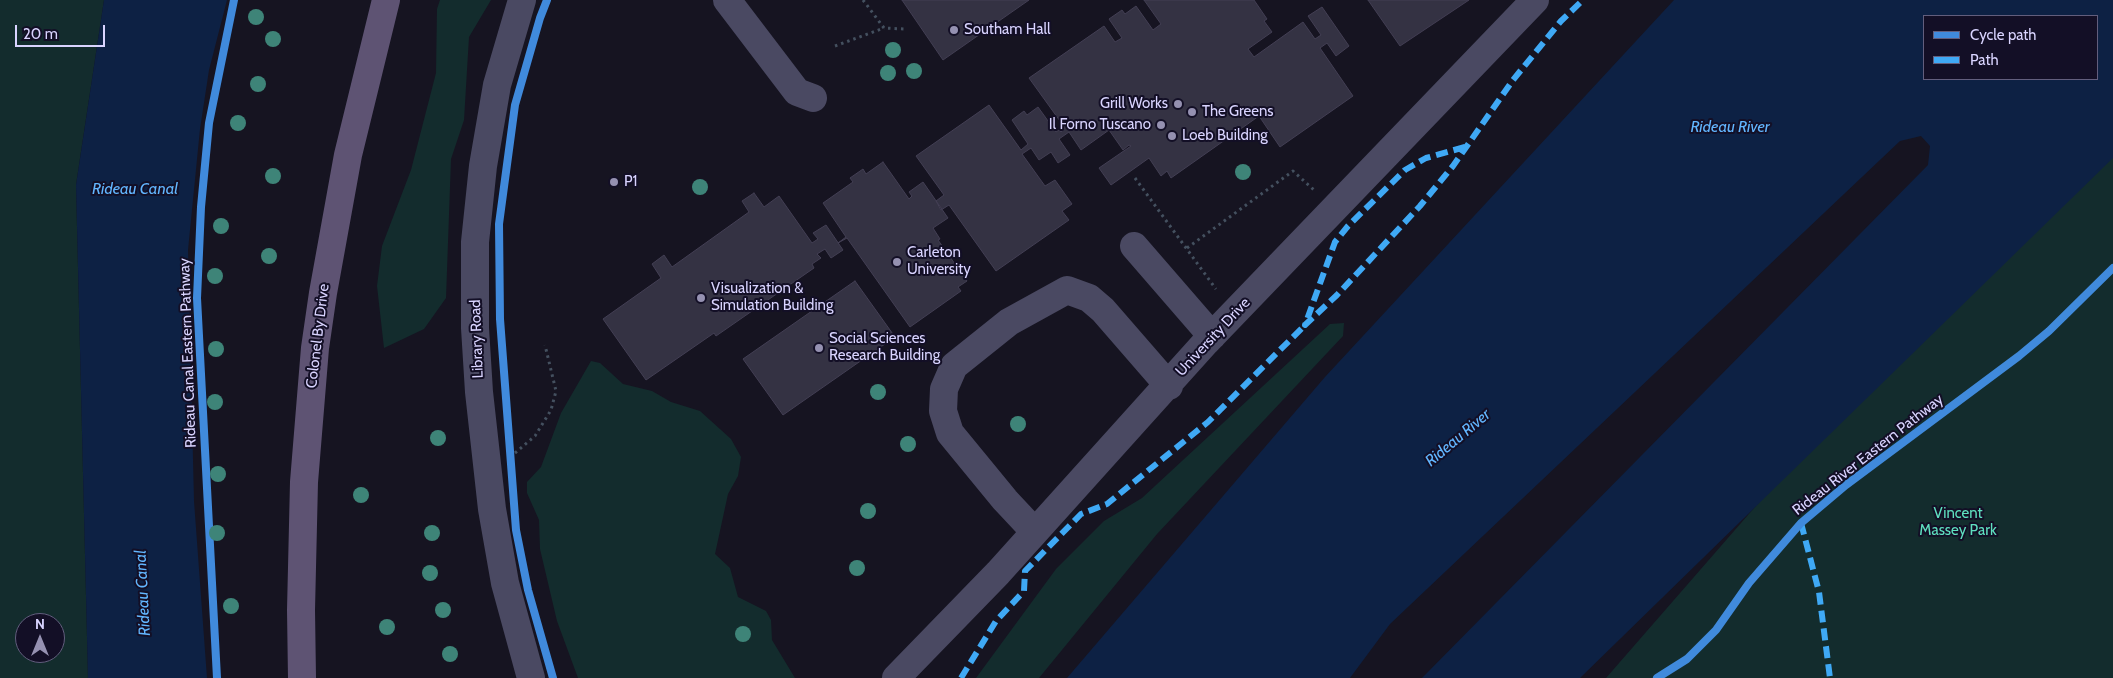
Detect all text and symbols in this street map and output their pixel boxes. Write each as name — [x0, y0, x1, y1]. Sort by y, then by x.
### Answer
scale bar — [18, 15, 108, 47]
legend — [1923, 15, 2098, 80]
place label: Southam Hall — [964, 21, 1051, 39]
marker: Southam Hall — [948, 24, 960, 36]
text: 20 m — [23, 25, 58, 43]
text: Cycle path — [1970, 26, 2036, 44]
text: Path — [1970, 51, 1999, 69]
place label: Grill Works — [1100, 95, 1168, 113]
marker: Grill Works — [1172, 98, 1184, 110]
place label: The Greens — [1202, 103, 1274, 121]
marker: The Greens — [1186, 106, 1198, 118]
place label: Il Forno Tuscano — [1049, 116, 1151, 134]
water label: Rideau River — [1690, 117, 1770, 137]
marker: Il Forno Tuscano — [1155, 119, 1167, 131]
place label: Loeb Building — [1182, 127, 1268, 145]
marker: Loeb Building — [1166, 130, 1178, 142]
place label: P1 — [624, 173, 637, 191]
marker: P1 — [608, 176, 620, 188]
water label: Rideau Canal — [92, 179, 178, 199]
place label: Carleton University — [907, 244, 971, 279]
marker: Carleton University — [891, 256, 903, 268]
street label: Rideau Canal Eastern Pathway — [176, 258, 200, 448]
place label: Visualization & Simulation Building — [711, 280, 833, 315]
street label: Colonel By Drive — [303, 283, 333, 389]
marker: Visualization & Simulation Building — [695, 292, 707, 304]
street label: University Drive — [1172, 294, 1254, 380]
street label: Library Road — [467, 299, 487, 379]
place label: Social Sciences Research Building — [829, 330, 940, 365]
marker: Social Sciences Research Building — [813, 342, 825, 354]
street label: Rideau River Eastern Pathway — [1789, 391, 1947, 519]
water label: Rideau River — [1421, 405, 1495, 471]
park label: Vincent Massey Park — [1919, 505, 1997, 540]
water label: Rideau Canal — [131, 550, 155, 636]
north arrow — [15, 613, 65, 663]
text: N — [35, 615, 45, 633]

